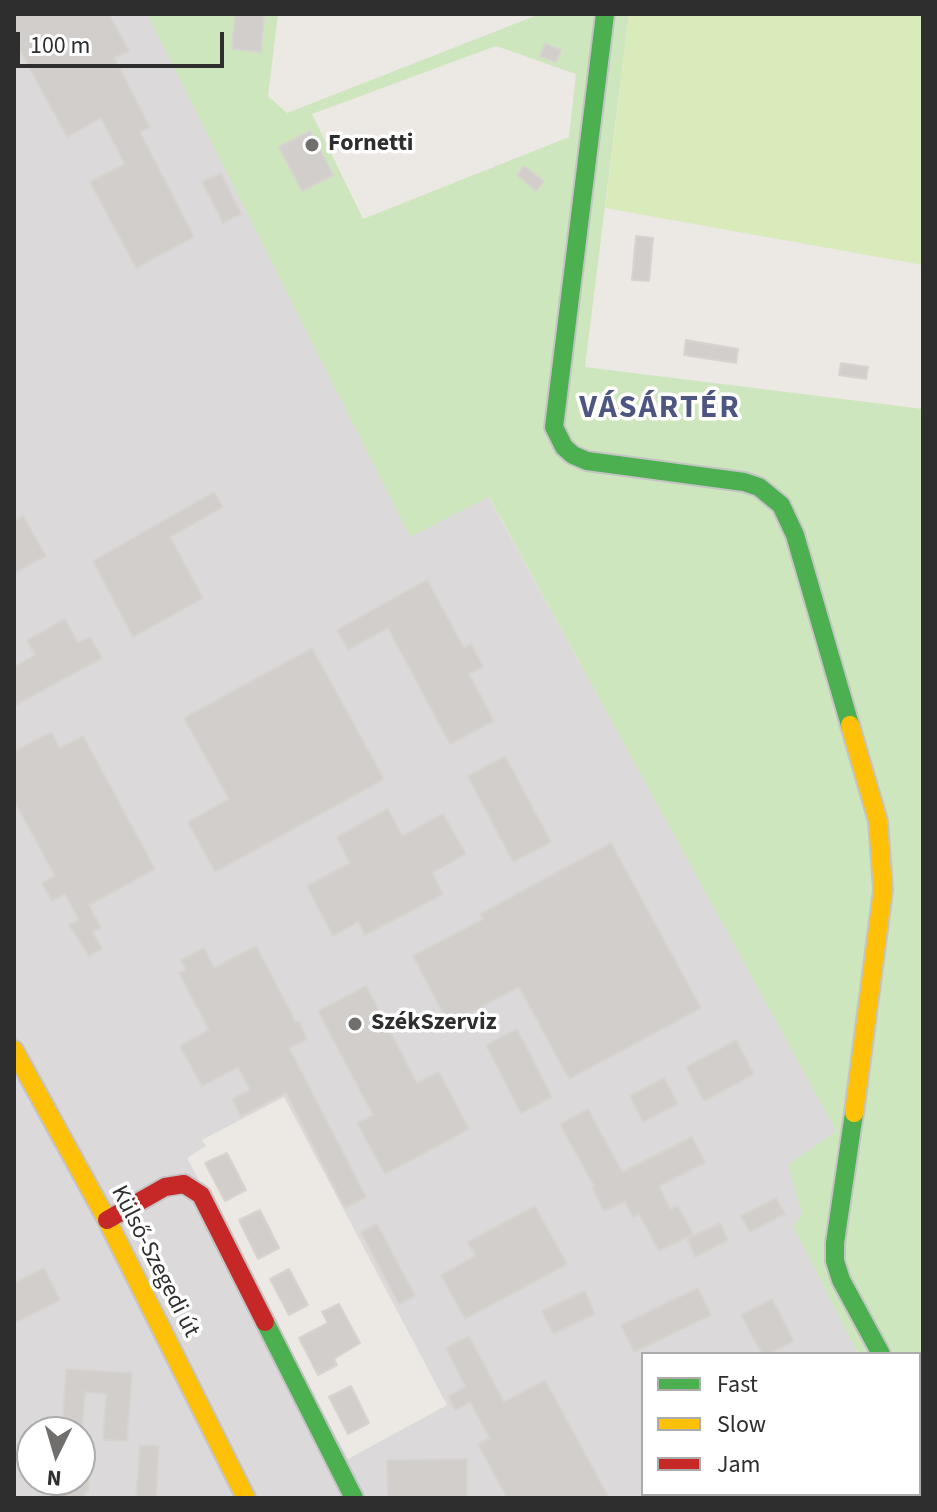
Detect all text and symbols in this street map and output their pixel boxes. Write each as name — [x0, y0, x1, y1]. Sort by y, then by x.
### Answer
scale bar — [20, 16, 228, 66]
text: 100 m — [30, 28, 90, 63]
place label: Fornetti — [328, 131, 413, 159]
marker: Fornetti — [303, 136, 321, 154]
district label: VÁSÁRTÉR — [579, 391, 741, 429]
place label: SzékSzerviz — [371, 1010, 497, 1038]
marker: SzékSzerviz — [346, 1015, 364, 1033]
street label: Külső-Szegedi út — [103, 1181, 205, 1343]
legend — [641, 1352, 921, 1496]
text: Fast — [717, 1367, 758, 1402]
text: Slow — [717, 1407, 766, 1442]
north arrow — [16, 1416, 96, 1496]
text: Jam — [717, 1447, 761, 1482]
text: N — [45, 1461, 63, 1494]

